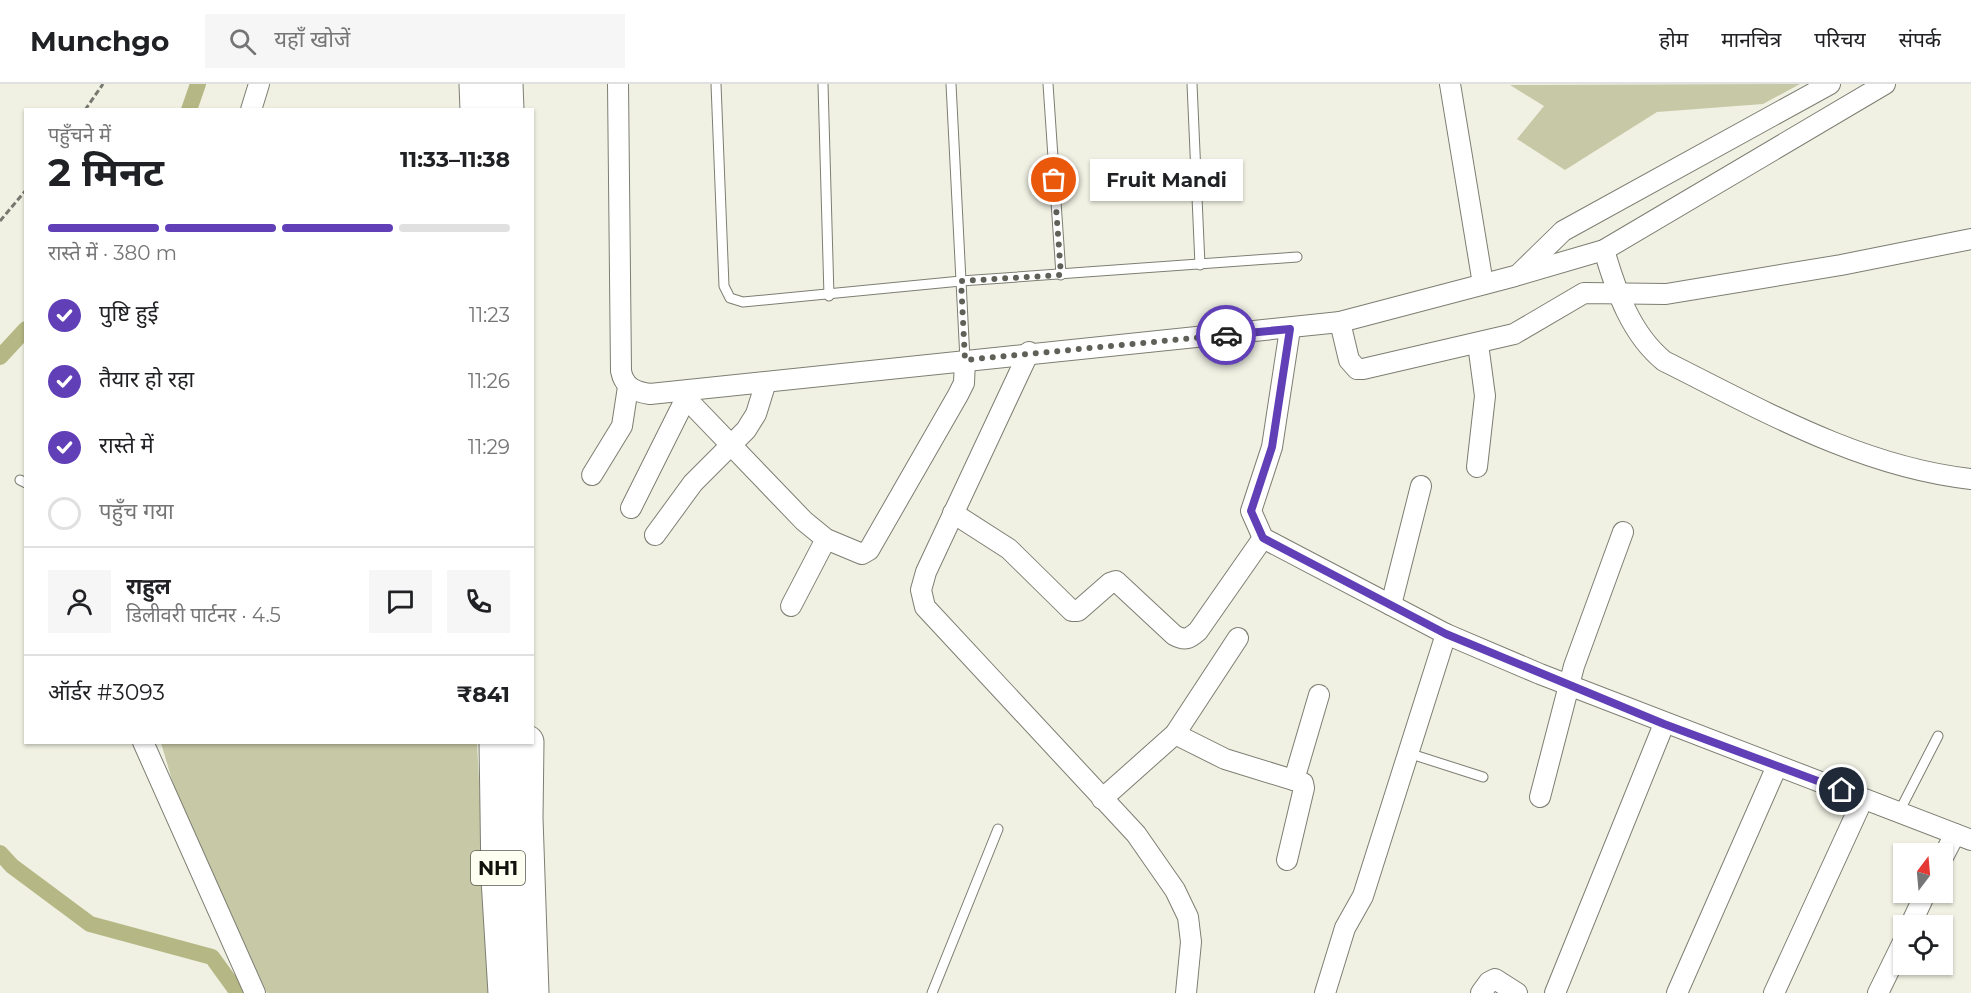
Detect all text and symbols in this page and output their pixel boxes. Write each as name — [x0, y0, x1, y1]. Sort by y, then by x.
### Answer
search box — [205, 14, 625, 68]
text: Munchgo — [30, 24, 169, 58]
icon: search — [226, 25, 259, 58]
text: यहाँ खोजें — [274, 26, 350, 53]
text: होम — [1659, 27, 1688, 52]
text: मानचित्र — [1721, 27, 1781, 52]
text: परिचय — [1814, 27, 1866, 52]
text: संपर्क — [1899, 27, 1941, 52]
text: पहुँचने में — [48, 123, 111, 147]
text: 11:33–11:38 — [400, 146, 510, 173]
text: 2 मिनट — [48, 148, 164, 196]
pin — [1028, 154, 1079, 205]
callout: Fruit Mandi — [1090, 159, 1243, 201]
icon: bag — [1037, 163, 1070, 196]
text: Fruit Mandi — [1106, 168, 1227, 192]
text: रास्ते में · 380 m — [48, 241, 177, 265]
icon: check — [48, 299, 81, 332]
text: पुष्टि हुई — [99, 300, 158, 327]
text: 11:23 — [469, 303, 510, 327]
courier — [1196, 305, 1256, 365]
icon: car — [1210, 319, 1243, 352]
icon: check — [48, 365, 81, 398]
text: तैयार हो रहा — [99, 366, 194, 393]
text: 11:26 — [468, 369, 510, 393]
icon: check — [48, 431, 81, 464]
text: रास्ते में — [99, 432, 154, 459]
text: 11:29 — [468, 435, 510, 459]
text: पहुँच गया — [99, 498, 174, 525]
button: person — [48, 570, 111, 633]
button: chat — [369, 570, 432, 633]
button: phone — [447, 570, 510, 633]
text: राहुल — [126, 573, 171, 600]
text: डिलीवरी पार्टनर · 4.5 — [126, 603, 281, 627]
text: ऑर्डर #3093 — [48, 679, 165, 706]
text: ₹841 — [456, 681, 510, 708]
pin — [1816, 764, 1867, 815]
icon: home — [1825, 773, 1858, 806]
north arrow — [1893, 843, 1953, 903]
map controls — [1893, 843, 1953, 975]
road number: NH1 — [471, 851, 525, 885]
button: locate — [1893, 915, 1953, 975]

